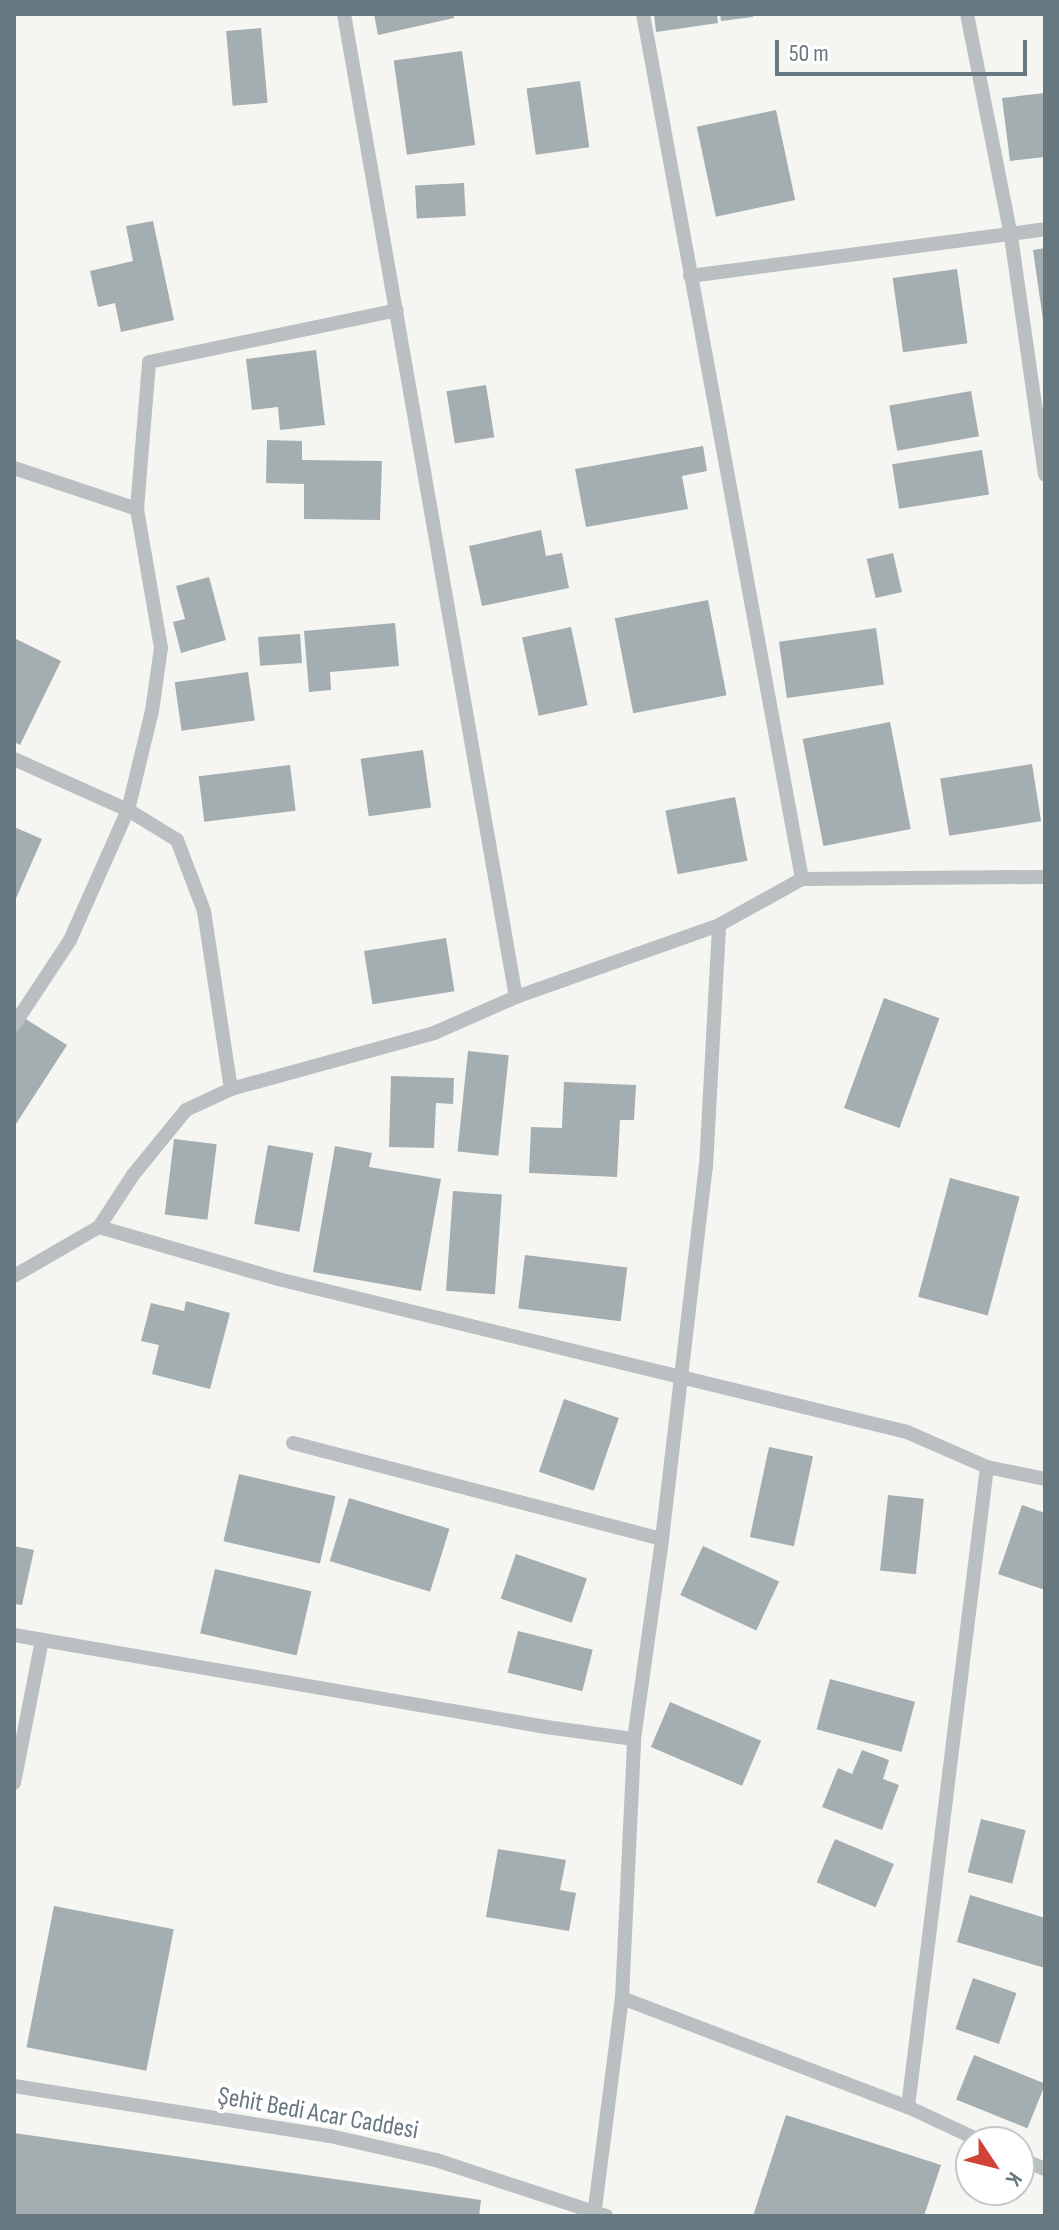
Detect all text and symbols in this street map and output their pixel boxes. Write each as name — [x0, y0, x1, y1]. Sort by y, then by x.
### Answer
scale bar — [779, 24, 1031, 74]
text: 50 m — [789, 39, 829, 68]
street label: Şehit Bedi Acar Caddesi — [215, 2081, 421, 2147]
north arrow — [955, 2126, 1035, 2206]
text: K — [999, 2167, 1028, 2191]

